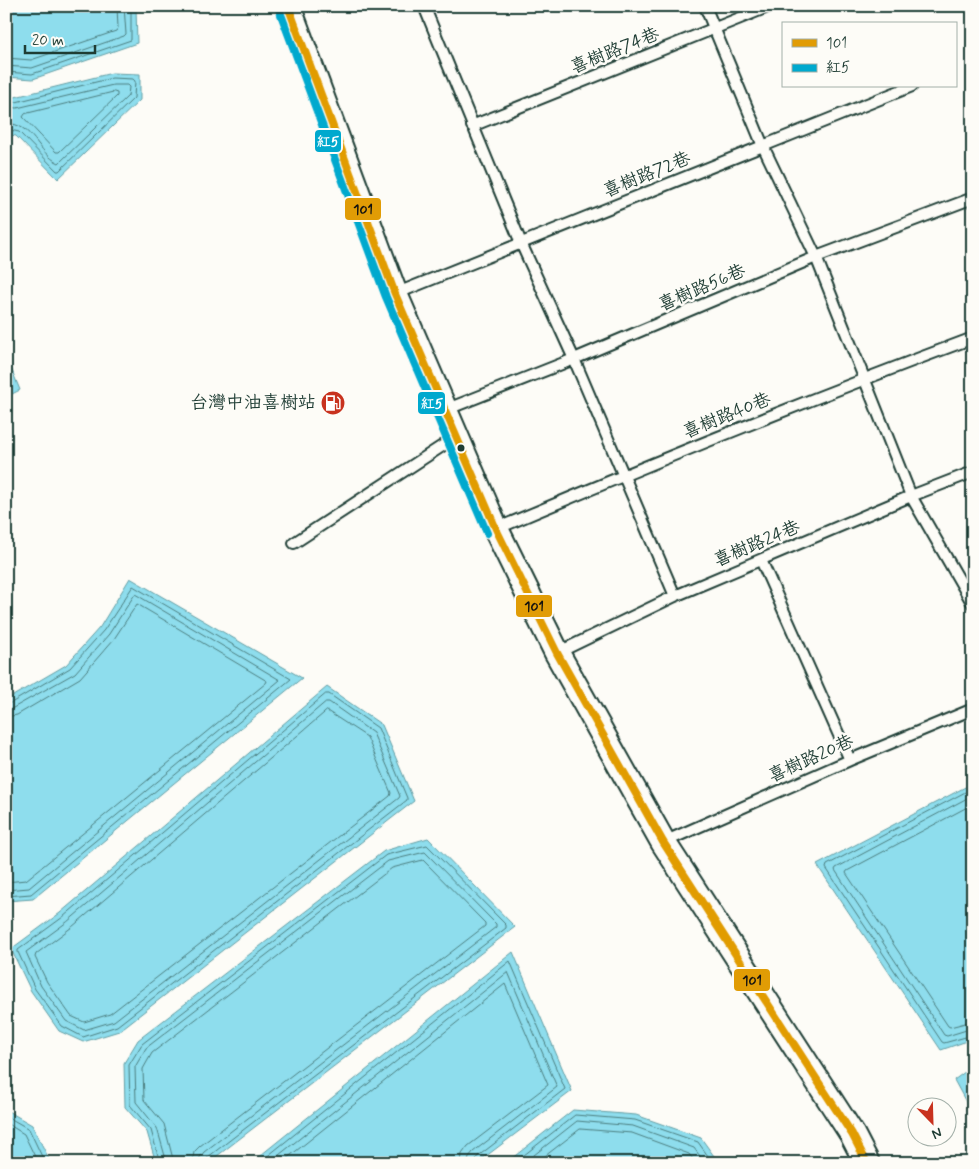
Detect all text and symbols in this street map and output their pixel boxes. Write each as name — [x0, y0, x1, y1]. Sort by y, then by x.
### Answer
scale bar — [25, 22, 95, 54]
street label: 喜樹路74巷 — [567, 22, 663, 80]
legend — [782, 22, 956, 88]
text: 20 m — [32, 31, 64, 51]
text: 101 — [826, 34, 847, 54]
text: 紅5 — [826, 58, 850, 78]
line badge: 紅5 — [314, 129, 342, 153]
text: 紅5 — [317, 133, 340, 151]
street label: 喜樹路72巷 — [600, 147, 694, 203]
line badge: 101 — [344, 197, 382, 221]
text: 101 — [353, 201, 373, 219]
street label: 喜樹路56巷 — [655, 259, 749, 317]
street label: 喜樹路40巷 — [679, 387, 775, 445]
fuel station icon: 台灣中油喜樹站 — [320, 390, 346, 416]
place label: 台灣中油喜樹站 — [190, 391, 316, 415]
line badge: 紅5 — [417, 391, 446, 415]
text: 紅5 — [421, 395, 444, 413]
unlabelled marker — [456, 443, 466, 453]
street label: 喜樹路24巷 — [710, 515, 804, 573]
line badge: 101 — [515, 594, 553, 618]
text: 101 — [524, 598, 544, 616]
street label: 喜樹路20巷 — [764, 730, 858, 788]
line badge: 101 — [733, 968, 771, 992]
text: 101 — [742, 972, 762, 990]
north arrow — [906, 1096, 956, 1146]
text: N — [929, 1123, 944, 1143]

